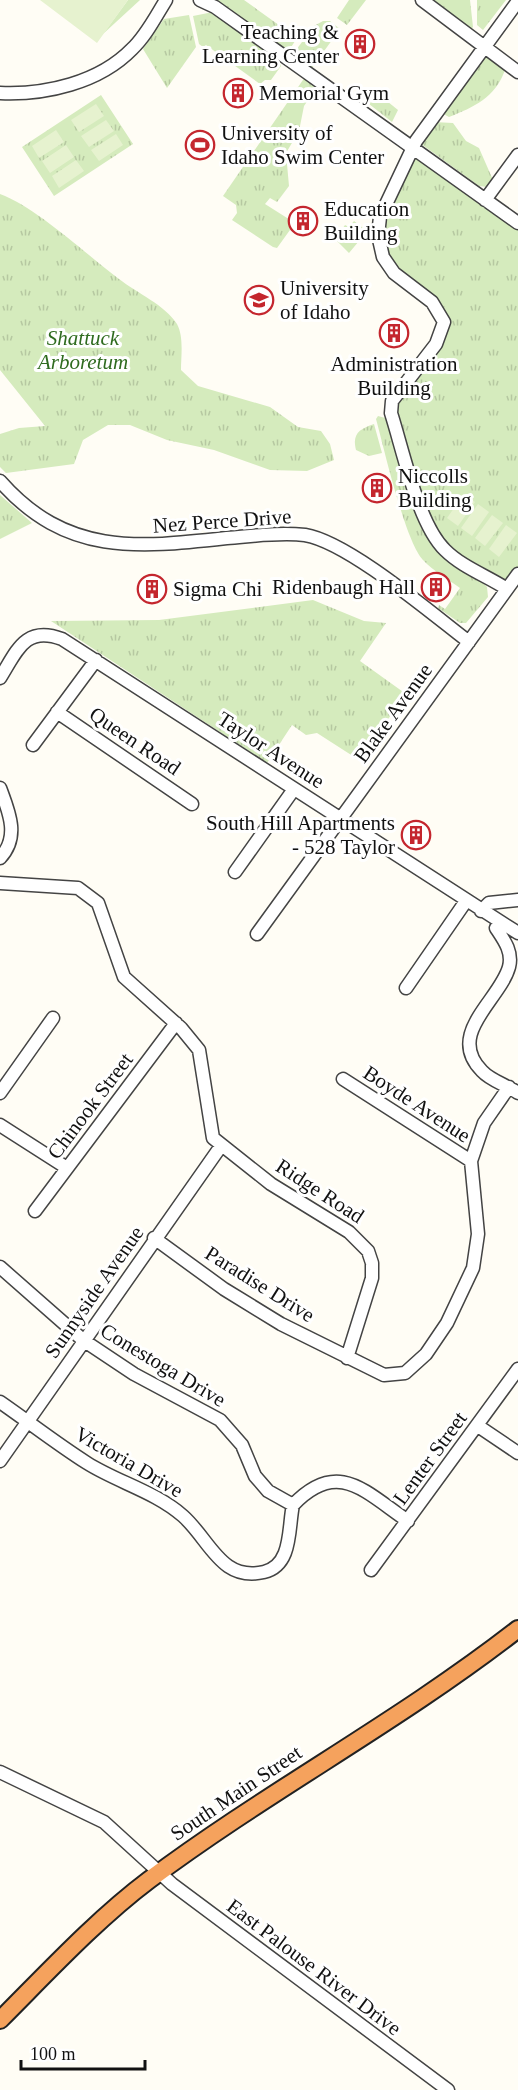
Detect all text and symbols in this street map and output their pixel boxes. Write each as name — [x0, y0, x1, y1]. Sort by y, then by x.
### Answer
place label: Teaching & Learning Center — [202, 20, 339, 68]
building icon: Teaching & Learning Center — [344, 28, 376, 60]
building icon: Memorial Gym — [222, 77, 254, 109]
place label: Memorial Gym — [259, 81, 389, 105]
place label: University of Idaho Swim Center — [221, 121, 384, 169]
sports icon: University of Idaho Swim Center — [184, 129, 216, 161]
place label: Education Building — [324, 197, 410, 245]
building icon: Education Building — [287, 205, 319, 237]
place label: University of Idaho — [280, 276, 369, 324]
school or university icon: University of Idaho — [243, 284, 275, 316]
building icon: Administration Building — [378, 317, 410, 349]
park label: Shattuck Arboretum — [36, 326, 128, 374]
place label: Administration Building — [330, 352, 458, 400]
place label: Niccolls Building — [398, 464, 472, 512]
building icon: Niccolls Building — [361, 472, 393, 504]
street label: Nez Perce Drive — [152, 504, 292, 538]
building icon: Ridenbaugh Hall — [420, 571, 452, 603]
building icon: Sigma Chi — [136, 573, 168, 605]
place label: Ridenbaugh Hall — [272, 575, 415, 599]
place label: Sigma Chi — [173, 577, 262, 601]
street label: Blake Avenue — [349, 659, 437, 767]
street label: Queen Road — [85, 702, 185, 780]
street label: Taylor Avenue — [213, 707, 329, 793]
place label: South Hill Apartments - 528 Taylor — [206, 811, 395, 859]
building icon: South Hill Apartments - 528 Taylor — [400, 819, 432, 851]
street label: Chinook Street — [42, 1048, 138, 1164]
street label: Boyde Avenue — [359, 1061, 475, 1147]
street label: Ridge Road — [272, 1154, 369, 1228]
street label: Sunnyside Avenue — [40, 1221, 148, 1363]
street label: Paradise Drive — [201, 1241, 319, 1327]
street label: Conestoga Drive — [96, 1318, 230, 1412]
street label: Lenter Street — [388, 1407, 472, 1509]
street label: Victoria Drive — [71, 1421, 187, 1503]
street label: South Main Street — [166, 1740, 306, 1846]
street label: East Palouse River Drive — [222, 1894, 406, 2040]
scale bar — [21, 2033, 146, 2071]
text: 100 m — [30, 2044, 76, 2064]

